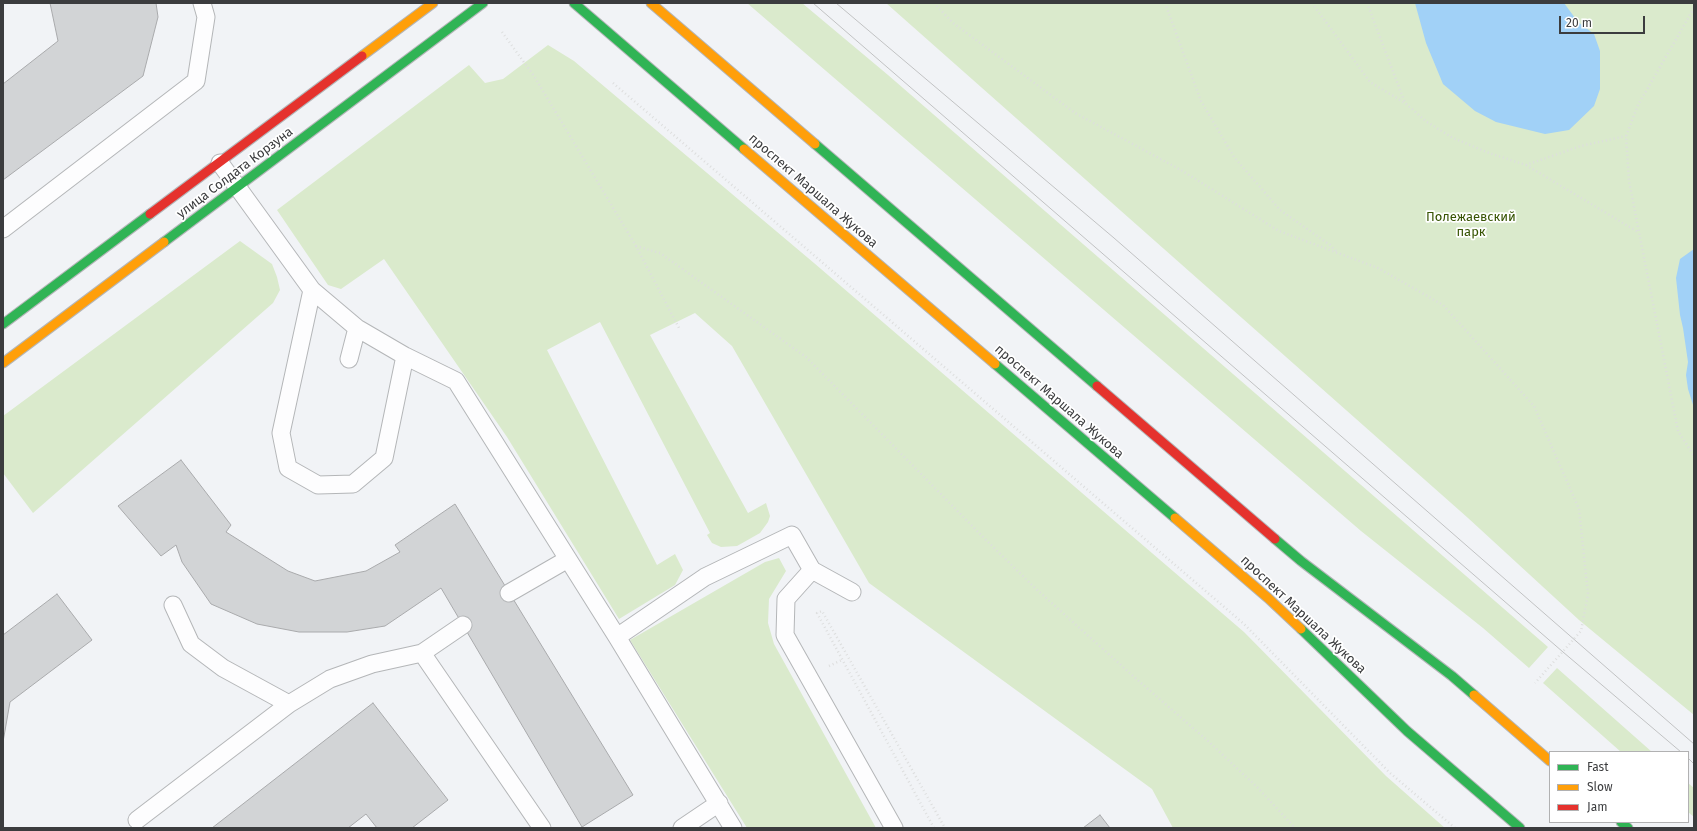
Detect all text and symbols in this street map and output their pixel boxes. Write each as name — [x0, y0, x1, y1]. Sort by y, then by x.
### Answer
scale bar — [1561, 8, 1647, 34]
text: 20 m — [1566, 16, 1592, 30]
street label: улица Солдата Корзуна — [174, 124, 296, 222]
street label: проспект Маршала Жукова — [745, 131, 881, 251]
park label: Полежаевский парк — [1426, 209, 1516, 240]
street label: проспект Маршала Жукова — [991, 342, 1127, 462]
street label: проспект Маршала Жукова — [1237, 553, 1369, 677]
legend — [1549, 751, 1689, 823]
text: Fast — [1587, 760, 1609, 774]
text: Slow — [1587, 780, 1613, 794]
text: Jam — [1587, 800, 1607, 814]

